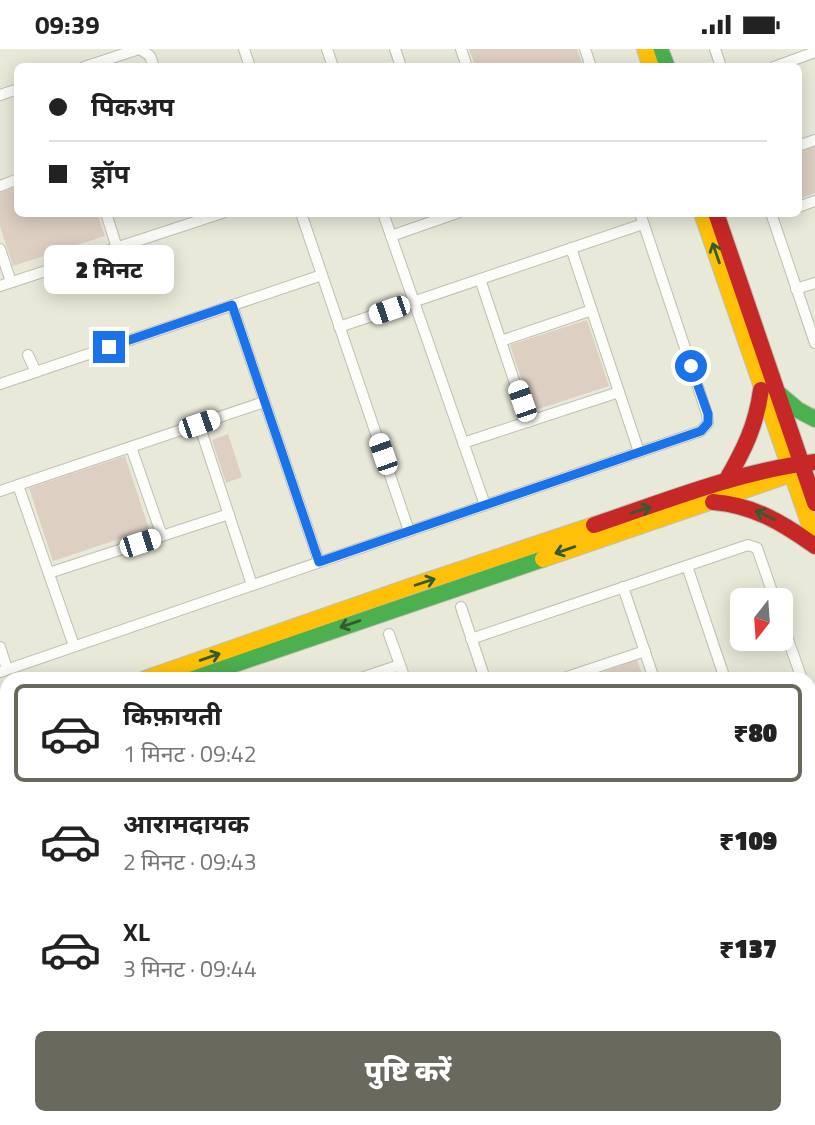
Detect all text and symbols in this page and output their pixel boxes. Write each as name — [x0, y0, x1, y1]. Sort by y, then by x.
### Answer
text: 09:39 — [35, 5, 100, 44]
text: पिकअप — [91, 87, 174, 126]
text: ड्रॉप — [91, 154, 129, 193]
one-way arrow — [709, 243, 721, 265]
callout: 2 मिनट — [44, 245, 174, 295]
text: 2 मिनट — [75, 252, 143, 287]
car — [366, 293, 413, 327]
route end — [93, 331, 125, 363]
route start — [675, 350, 707, 382]
car — [506, 378, 539, 424]
car — [176, 407, 223, 441]
car — [367, 431, 400, 477]
one-way arrow — [629, 503, 651, 515]
one-way arrow — [755, 508, 776, 521]
car — [117, 527, 164, 559]
one-way arrow — [554, 544, 576, 557]
one-way arrow — [413, 575, 435, 587]
north arrow — [730, 588, 793, 651]
map controls — [730, 588, 793, 651]
one-way arrow — [339, 619, 361, 631]
one-way arrow — [198, 650, 220, 662]
text: किफ़ायती — [123, 696, 222, 735]
icon: car — [39, 702, 102, 765]
text: ₹80 — [733, 713, 777, 752]
text: 1 मिनट · 09:42 — [123, 736, 257, 771]
text: आरामदायक — [123, 804, 249, 843]
icon: car — [39, 810, 102, 873]
text: ₹109 — [719, 821, 777, 860]
text: 2 मिनट · 09:43 — [123, 844, 257, 879]
text: XL — [123, 912, 150, 951]
icon: car — [39, 918, 102, 981]
text: ₹137 — [719, 929, 777, 968]
text: 3 मिनट · 09:44 — [123, 951, 257, 986]
button: पुष्टि करें — [35, 1031, 781, 1111]

